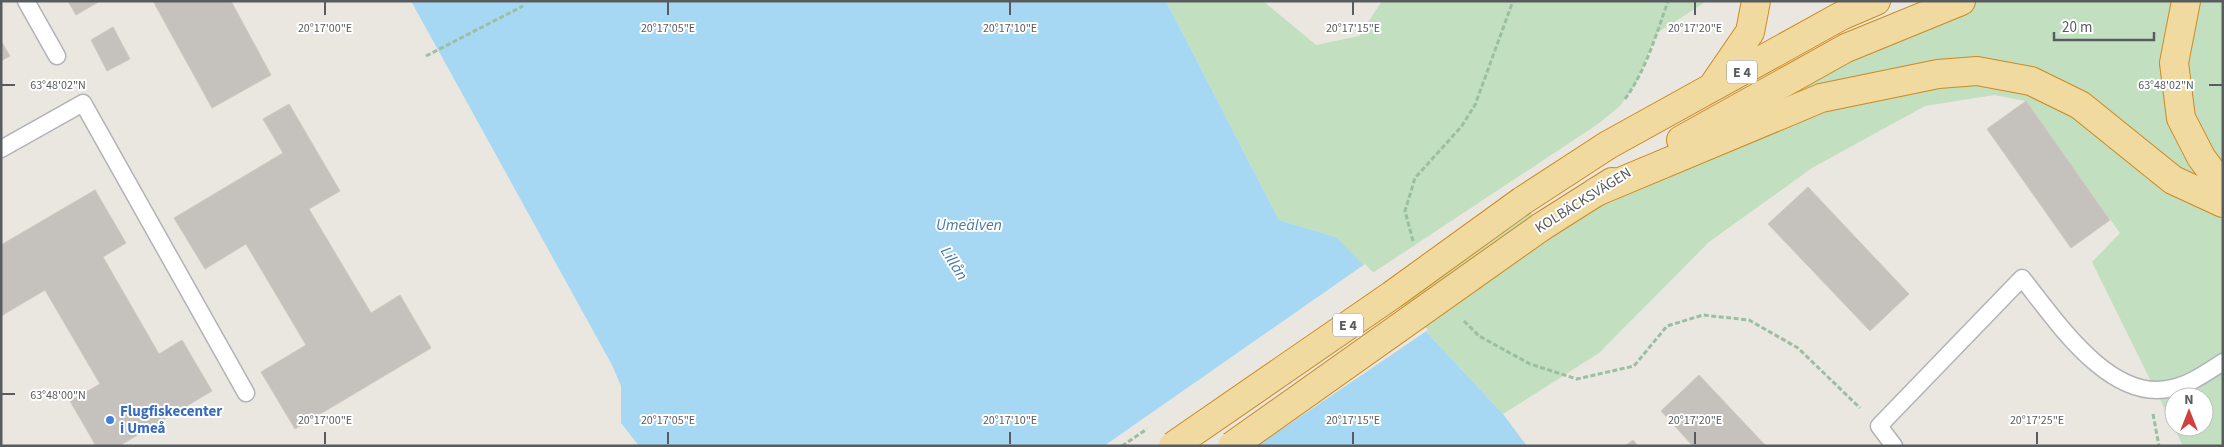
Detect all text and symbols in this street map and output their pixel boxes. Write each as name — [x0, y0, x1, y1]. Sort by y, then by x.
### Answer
scale bar — [2054, 10, 2154, 42]
text: 20 m — [2062, 17, 2092, 38]
text: 20°17'00"E — [298, 20, 352, 37]
text: 20°17'05"E — [641, 20, 695, 37]
text: 20°17'10"E — [983, 20, 1037, 37]
text: 20°17'15"E — [1326, 20, 1380, 37]
text: 20°17'20"E — [1668, 20, 1722, 37]
road number: E 4 — [1727, 61, 1757, 84]
text: 63°48'02"N — [30, 77, 86, 94]
text: 63°48'02"N — [2138, 77, 2194, 94]
street label: KOLBÄCKSVÄGEN — [1531, 162, 1635, 238]
water label: Umeälven — [936, 214, 1002, 236]
water label: Lillån — [935, 242, 973, 285]
road number: E 4 — [1333, 314, 1363, 336]
text: 63°48'00"N — [30, 387, 86, 404]
north arrow — [2164, 387, 2214, 437]
text: N — [2184, 390, 2194, 410]
place label: Flugfiskecenter i Umeå — [120, 401, 222, 439]
text: 20°17'00"E — [298, 412, 352, 429]
text: 20°17'05"E — [641, 412, 695, 429]
text: 20°17'10"E — [983, 412, 1037, 429]
text: 20°17'15"E — [1326, 412, 1380, 429]
text: 20°17'20"E — [1668, 412, 1722, 429]
text: 20°17'25"E — [2010, 412, 2064, 429]
marker: Flugfiskecenter i Umeå — [104, 414, 116, 426]

